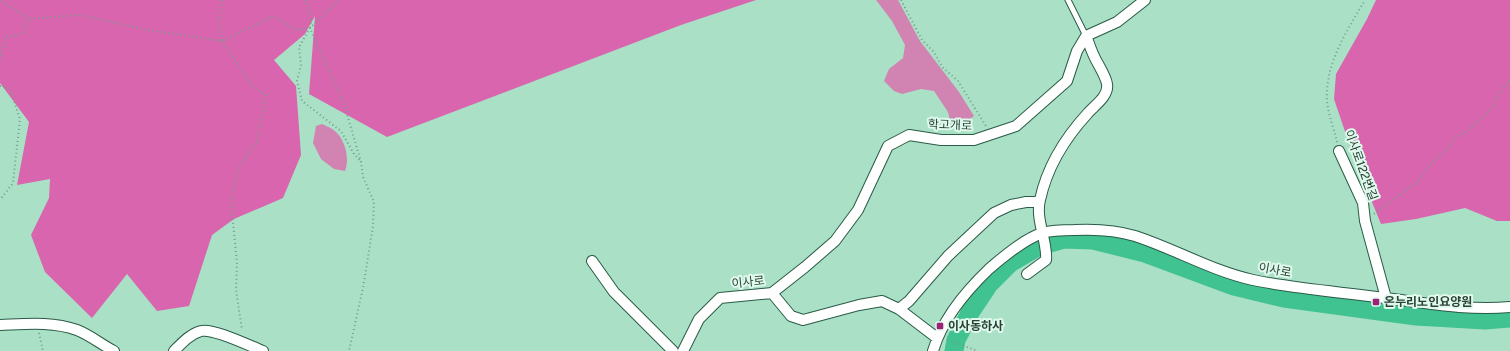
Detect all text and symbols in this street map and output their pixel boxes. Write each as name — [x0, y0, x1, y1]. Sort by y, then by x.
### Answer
street label: 학고개로 — [928, 117, 972, 133]
street label: 이사로122번길 — [1342, 128, 1380, 202]
street label: 이사로 — [1257, 260, 1293, 280]
street label: 이사로 — [731, 273, 765, 291]
place label: 온누리노인요양원 — [1384, 295, 1472, 309]
marker: 온누리노인요양원 — [1371, 297, 1381, 307]
place label: 이사동하사 — [948, 319, 1003, 333]
marker: 이사동하사 — [935, 321, 945, 331]

